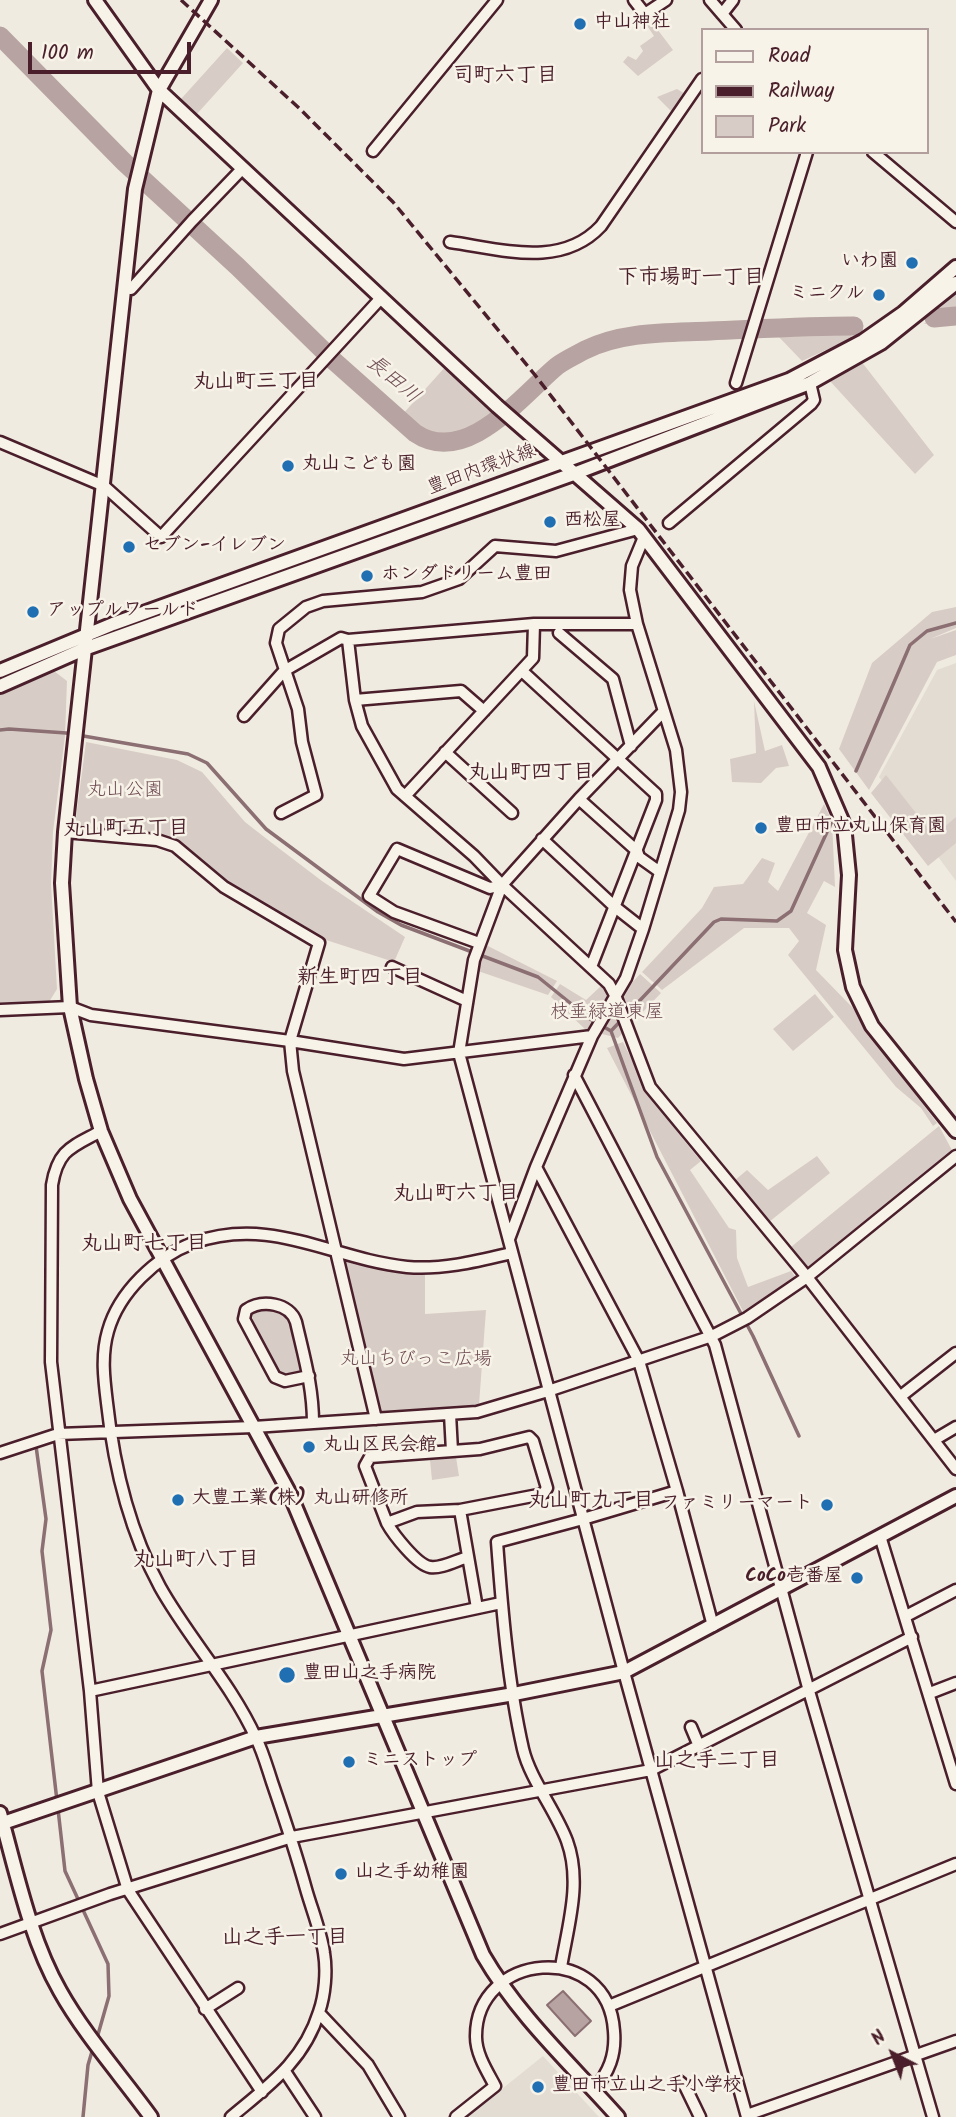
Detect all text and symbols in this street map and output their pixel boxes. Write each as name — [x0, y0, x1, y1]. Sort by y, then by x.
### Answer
place label: 中山神社 — [594, 13, 670, 35]
marker: 中山神社 — [572, 16, 588, 32]
scale bar — [32, 28, 194, 72]
legend — [701, 28, 928, 154]
text: 100 m — [41, 37, 94, 70]
text: Road — [768, 40, 810, 73]
district label: 司町六丁目 — [453, 64, 557, 90]
text: Railway — [768, 75, 834, 108]
text: Park — [768, 110, 806, 143]
place label: いわ園 — [841, 252, 898, 274]
marker: いわ園 — [904, 255, 920, 271]
district label: 下市場町一丁目 — [618, 266, 764, 292]
place label: ミニクル — [789, 284, 865, 306]
marker: ミニクル — [871, 287, 887, 303]
water label: 長田川 — [360, 351, 424, 411]
district label: 丸山町三丁目 — [193, 370, 319, 396]
street label: 豊田内環状線 — [425, 441, 539, 501]
place label: 丸山こども園 — [302, 455, 416, 477]
marker: 丸山こども園 — [280, 458, 296, 474]
place label: 西松屋 — [564, 511, 621, 533]
marker: 西松屋 — [542, 514, 558, 530]
place label: セブン-イレブン — [143, 536, 286, 558]
marker: セブン-イレブン — [121, 539, 137, 555]
place label: ホンダドリーム豊田 — [381, 565, 552, 587]
marker: ホンダドリーム豊田 — [359, 568, 375, 584]
place label: アップルワールド — [47, 601, 199, 623]
marker: アップルワールド — [25, 604, 41, 620]
district label: 丸山町四丁目 — [468, 761, 594, 787]
park label: 丸山公園 — [87, 781, 163, 803]
district label: 丸山町五丁目 — [63, 817, 189, 843]
place label: 豊田市立丸山保育園 — [775, 817, 946, 839]
marker: 豊田市立丸山保育園 — [753, 820, 769, 836]
district label: 新生町四丁目 — [297, 966, 423, 992]
park label: 枝垂緑道東屋 — [550, 1003, 664, 1025]
district label: 丸山町六丁目 — [393, 1182, 519, 1208]
district label: 丸山町七丁目 — [81, 1232, 207, 1258]
park label: 丸山ちびっこ広場 — [340, 1350, 492, 1372]
place label: 丸山区民会館 — [323, 1436, 437, 1458]
marker: 丸山区民会館 — [301, 1439, 317, 1455]
place label: 大豊工業(株) 丸山研修所 — [192, 1489, 408, 1511]
district label: 丸山町九丁目 — [528, 1489, 654, 1515]
marker: 大豊工業(株) 丸山研修所 — [170, 1492, 186, 1508]
place label: ファミリーマート — [661, 1494, 813, 1516]
marker: ファミリーマート — [819, 1497, 835, 1513]
district label: 丸山町八丁目 — [133, 1548, 259, 1574]
place label: CoCo壱番屋 — [745, 1567, 843, 1589]
marker: CoCo壱番屋 — [849, 1570, 865, 1586]
place label: 豊田山之手病院 — [303, 1664, 436, 1686]
marker: 豊田山之手病院 — [277, 1665, 297, 1685]
district label: 山之手二丁目 — [654, 1749, 780, 1775]
place label: ミニストップ — [363, 1751, 477, 1773]
marker: ミニストップ — [341, 1754, 357, 1770]
place label: 山之手幼稚園 — [355, 1863, 469, 1885]
marker: 山之手幼稚園 — [333, 1866, 349, 1882]
district label: 山之手一丁目 — [222, 1926, 348, 1952]
north arrow — [858, 2019, 928, 2089]
text: N — [864, 2023, 893, 2054]
place label: 豊田市立山之手小学校 — [552, 2076, 742, 2098]
marker: 豊田市立山之手小学校 — [530, 2079, 546, 2095]

